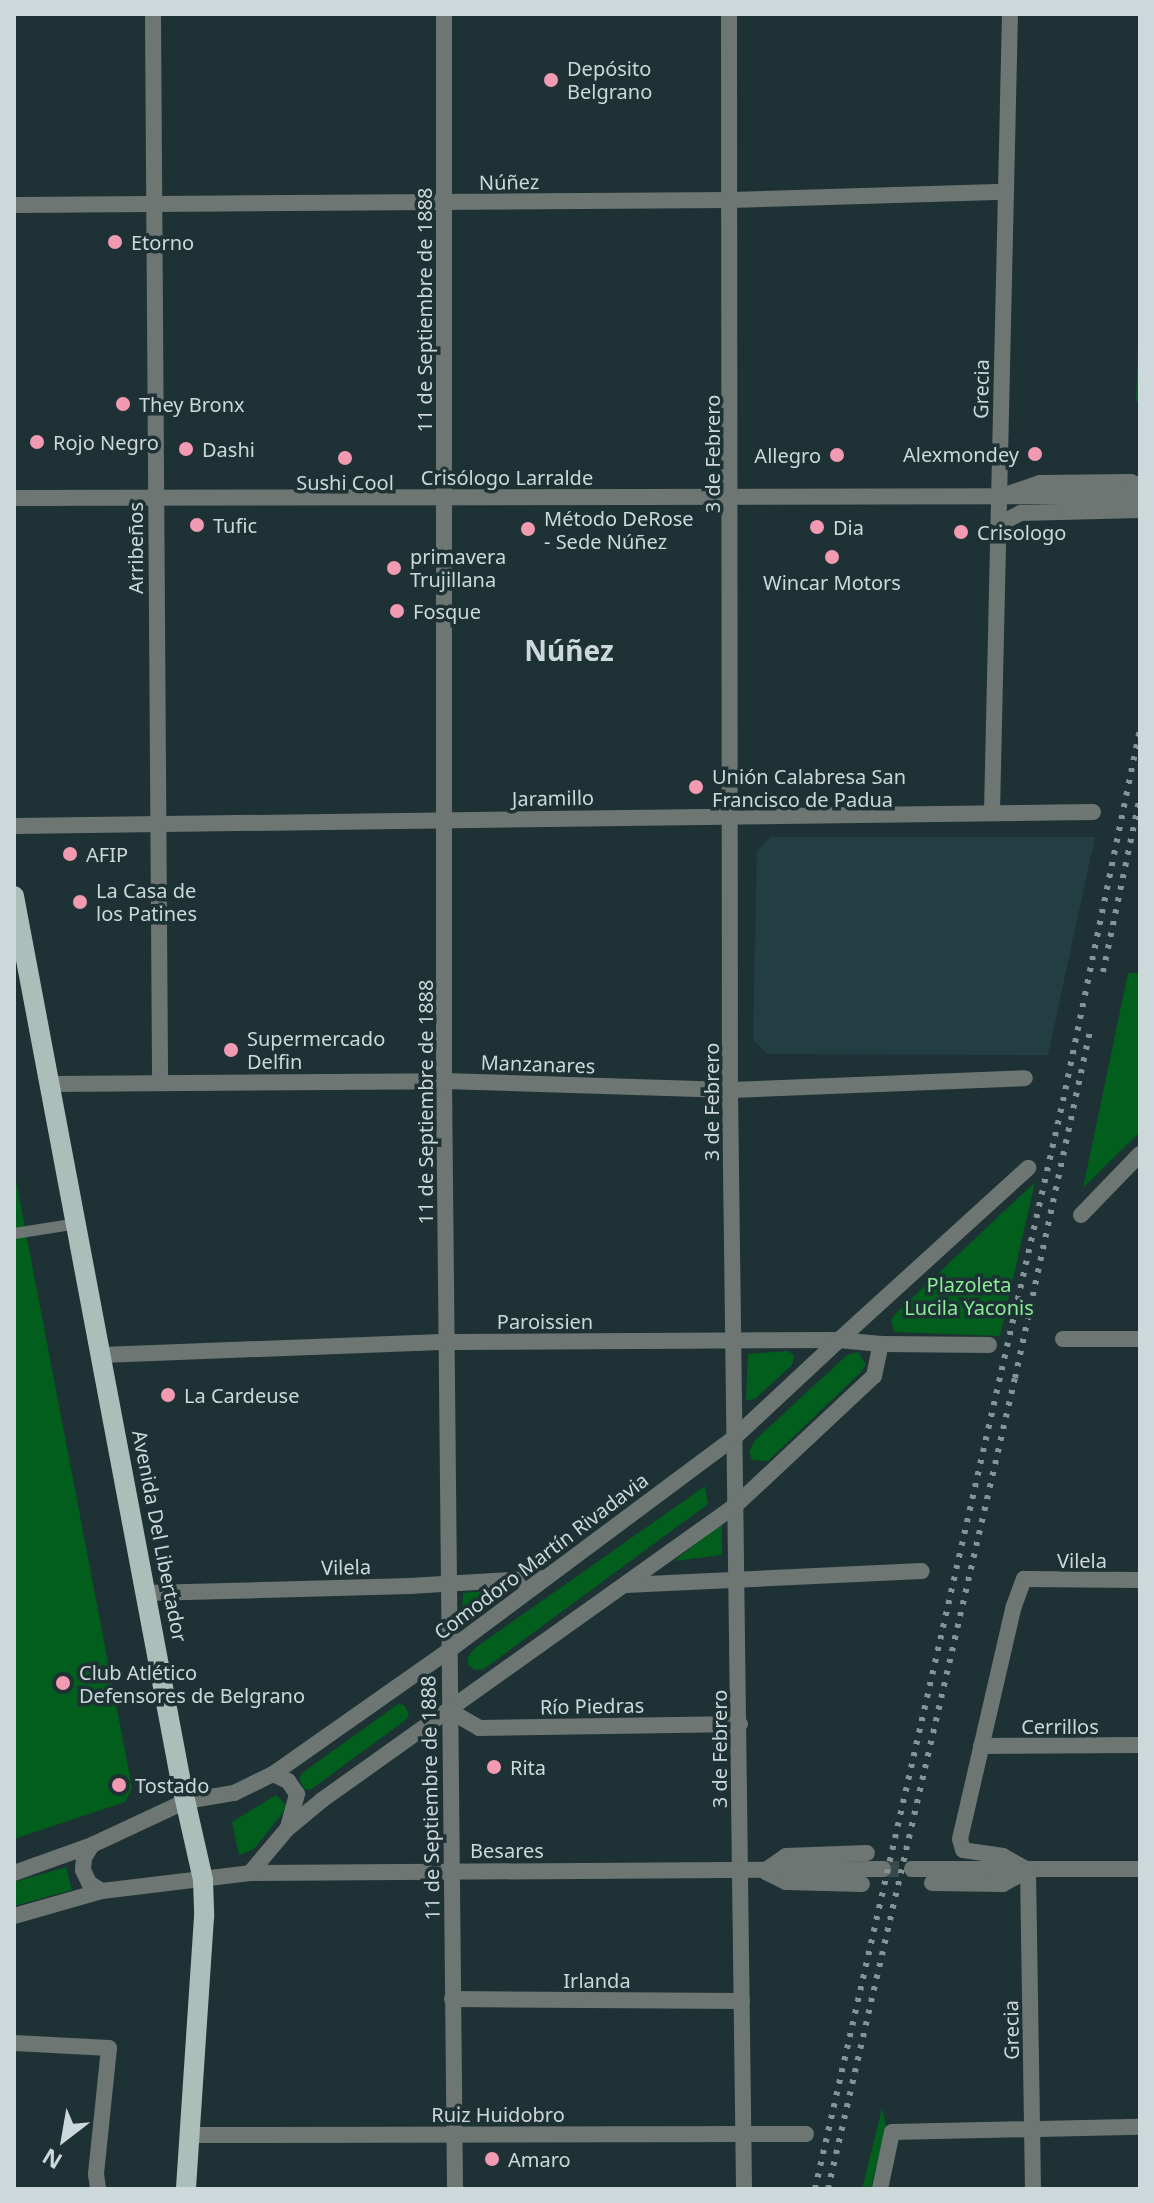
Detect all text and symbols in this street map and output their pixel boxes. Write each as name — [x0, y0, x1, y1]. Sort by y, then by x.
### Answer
place label: Depósito Belgrano — [567, 56, 652, 103]
marker: Depósito Belgrano — [542, 71, 560, 89]
street label: Núñez — [479, 169, 539, 195]
street label: 11 de Septiembre de 1888 — [412, 188, 436, 432]
place label: Etorno — [131, 230, 194, 254]
marker: Etorno — [106, 233, 124, 251]
street label: Grecia — [968, 359, 994, 419]
place label: They Bronx — [139, 392, 245, 416]
marker: They Bronx — [114, 395, 132, 413]
street label: 3 de Febrero — [700, 395, 724, 513]
place label: Rojo Negro — [53, 430, 159, 454]
marker: Rojo Negro — [28, 433, 46, 451]
place label: Dashi — [202, 437, 255, 461]
marker: Dashi — [177, 440, 195, 458]
place label: Alexmondey — [903, 442, 1019, 466]
place label: Allegro — [754, 443, 821, 467]
marker: Alexmondey — [1026, 445, 1044, 463]
marker: Allegro — [828, 446, 846, 464]
marker: Sushi Cool — [336, 449, 354, 467]
street label: Crisólogo Larralde — [421, 465, 593, 489]
place label: Sushi Cool — [296, 470, 394, 494]
street label: Arribeños — [123, 502, 147, 594]
place label: Método DeRose - Sede Núñez — [544, 506, 694, 553]
place label: Tufic — [213, 513, 257, 537]
place label: Dia — [833, 515, 864, 539]
marker: Tufic — [188, 516, 206, 534]
marker: Dia — [808, 518, 826, 536]
marker: Método DeRose - Sede Núñez — [519, 520, 537, 538]
place label: Crisologo — [977, 520, 1066, 544]
marker: Crisologo — [952, 523, 970, 541]
place label: primavera Trujillana — [410, 544, 506, 591]
marker: Wincar Motors — [823, 548, 841, 566]
marker: primavera Trujillana — [385, 559, 403, 577]
place label: Wincar Motors — [763, 570, 901, 594]
place label: Fosque — [413, 599, 481, 623]
marker: Fosque — [388, 602, 406, 620]
district label: Núñez — [524, 633, 614, 667]
place label: Unión Calabresa San Francisco de Padua — [712, 764, 906, 811]
marker: Unión Calabresa San Francisco de Padua — [687, 778, 705, 796]
street label: Jaramillo — [512, 785, 594, 811]
place label: AFIP — [86, 842, 128, 866]
marker: AFIP — [61, 845, 79, 863]
place label: La Casa de los Patines — [96, 878, 197, 925]
marker: La Casa de los Patines — [71, 893, 89, 911]
street label: 11 de Septiembre de 1888 — [413, 980, 437, 1224]
place label: Supermercado Delfin — [247, 1026, 385, 1073]
marker: Supermercado Delfin — [222, 1041, 240, 1059]
street label: 3 de Febrero — [699, 1043, 723, 1161]
street label: Manzanares — [480, 1050, 596, 1078]
park label: Plazoleta Lucila Yaconis — [904, 1273, 1034, 1320]
street label: Paroissien — [497, 1309, 593, 1333]
place label: La Cardeuse — [184, 1383, 299, 1407]
marker: La Cardeuse — [159, 1386, 177, 1404]
street label: Avenida Del Libertador — [128, 1428, 192, 1644]
street label: Comodoro Martín Rivadavia — [429, 1468, 653, 1644]
street label: Vilela — [1057, 1548, 1107, 1572]
street label: Vilela — [321, 1555, 371, 1579]
place label: Club Atlético Defensores de Belgrano — [79, 1660, 305, 1707]
marker: Club Atlético Defensores de Belgrano — [54, 1674, 72, 1692]
street label: 11 de Septiembre de 1888 — [416, 1675, 444, 1921]
street label: 3 de Febrero — [707, 1690, 731, 1808]
street label: Río Piedras — [540, 1693, 644, 1719]
street label: Cerrillos — [1021, 1714, 1099, 1738]
place label: Rita — [510, 1755, 546, 1779]
marker: Rita — [485, 1758, 503, 1776]
place label: Tostado — [135, 1773, 209, 1797]
marker: Tostado — [110, 1776, 128, 1794]
street label: Besares — [470, 1838, 544, 1862]
street label: Irlanda — [563, 1968, 631, 1992]
street label: Grecia — [998, 2000, 1024, 2060]
north arrow — [24, 2099, 104, 2179]
street label: Ruiz Huidobro — [431, 2102, 565, 2126]
text: N — [36, 2142, 67, 2177]
place label: Amaro — [508, 2147, 571, 2171]
marker: Amaro — [483, 2150, 501, 2168]

